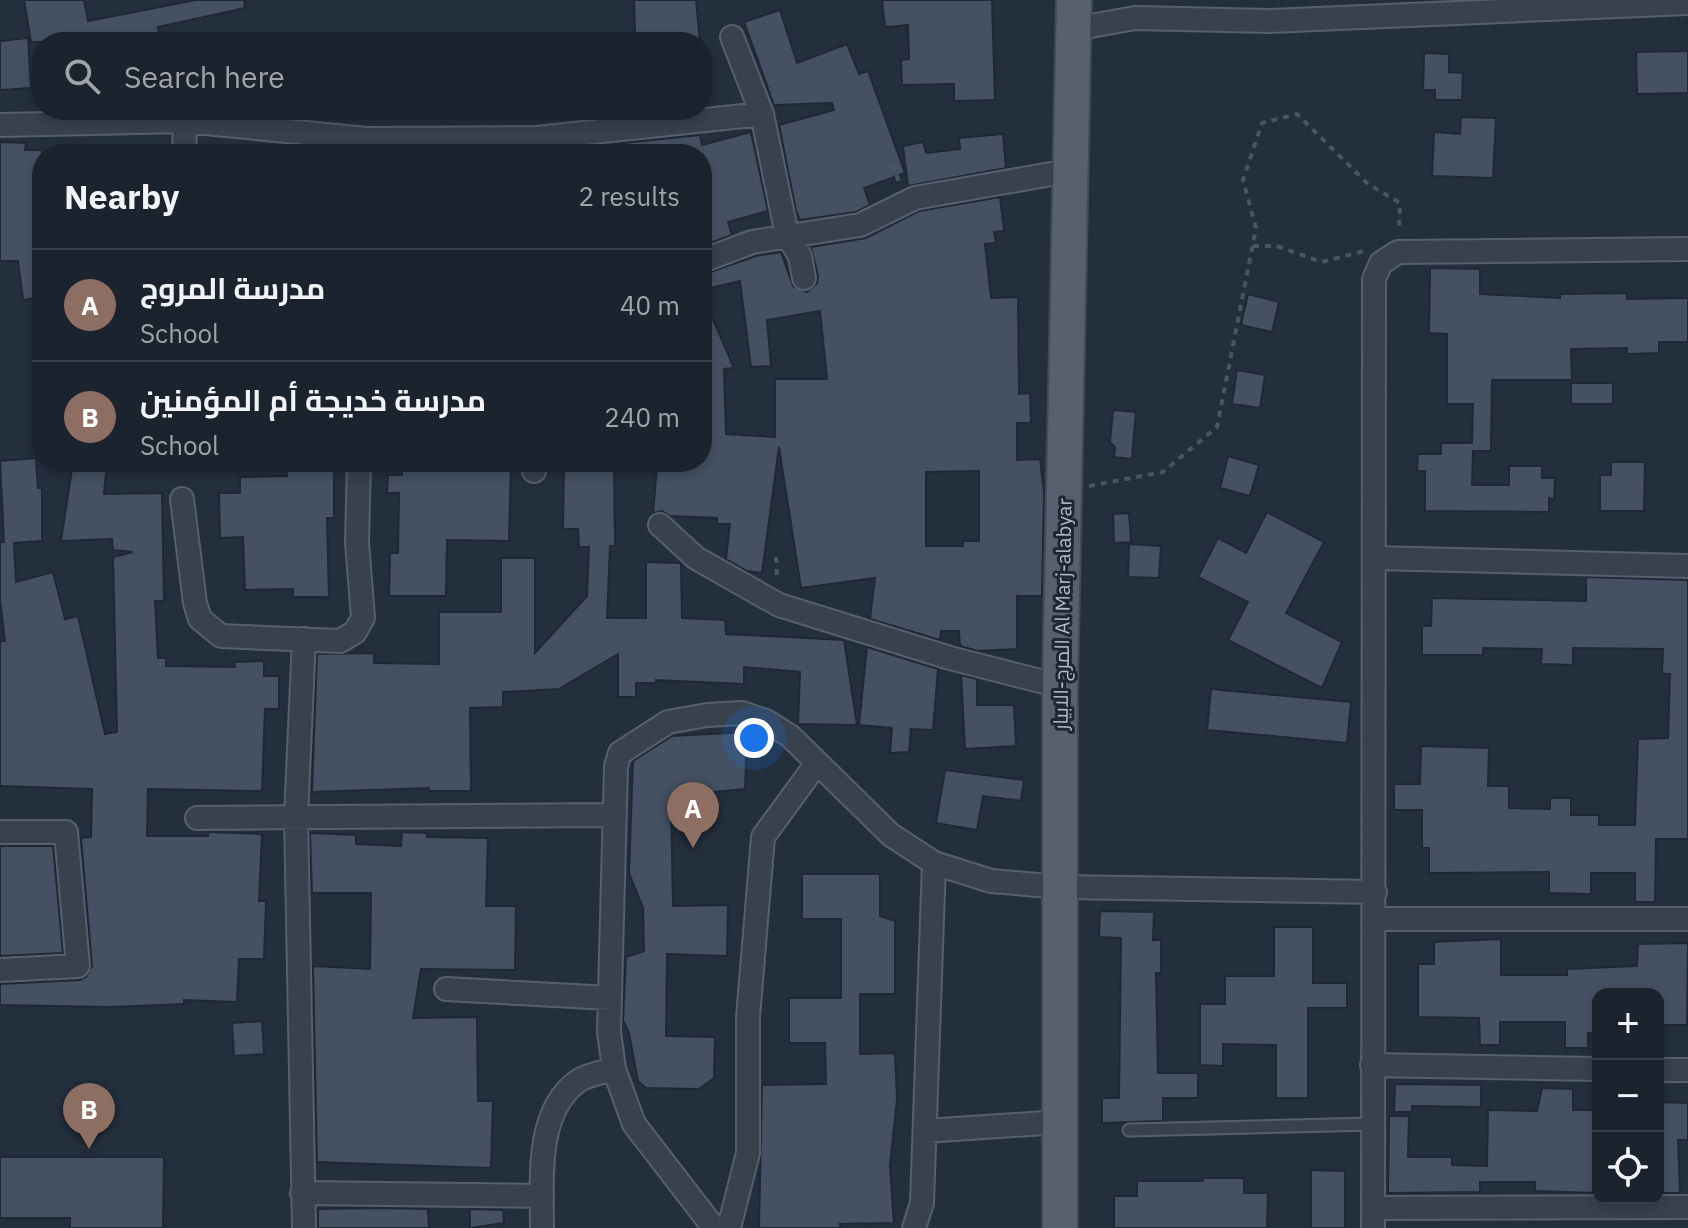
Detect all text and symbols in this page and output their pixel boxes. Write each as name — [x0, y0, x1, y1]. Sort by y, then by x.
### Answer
search box — [32, 32, 712, 120]
icon: search — [60, 54, 104, 98]
text: Search here — [124, 57, 285, 96]
text: Nearby — [64, 174, 179, 218]
text: 2 results — [578, 179, 680, 213]
text: مدرسة المروج — [140, 268, 325, 307]
text: A — [81, 288, 99, 322]
text: 40 m — [620, 288, 680, 322]
text: School — [140, 316, 219, 350]
text: مدرسة خديجة أم المؤمنين — [140, 380, 486, 419]
text: B — [81, 400, 99, 434]
text: 240 m — [604, 400, 680, 434]
text: School — [140, 428, 219, 462]
street label: المرج-الابيار Al Marj-alabyar — [1046, 498, 1079, 731]
your location — [734, 718, 774, 758]
pin: A — [667, 782, 719, 848]
map controls — [1592, 988, 1664, 1204]
button: + — [1592, 988, 1664, 1060]
button: − — [1592, 1060, 1664, 1132]
pin: B — [63, 1083, 115, 1149]
button: locate — [1592, 1132, 1664, 1204]

